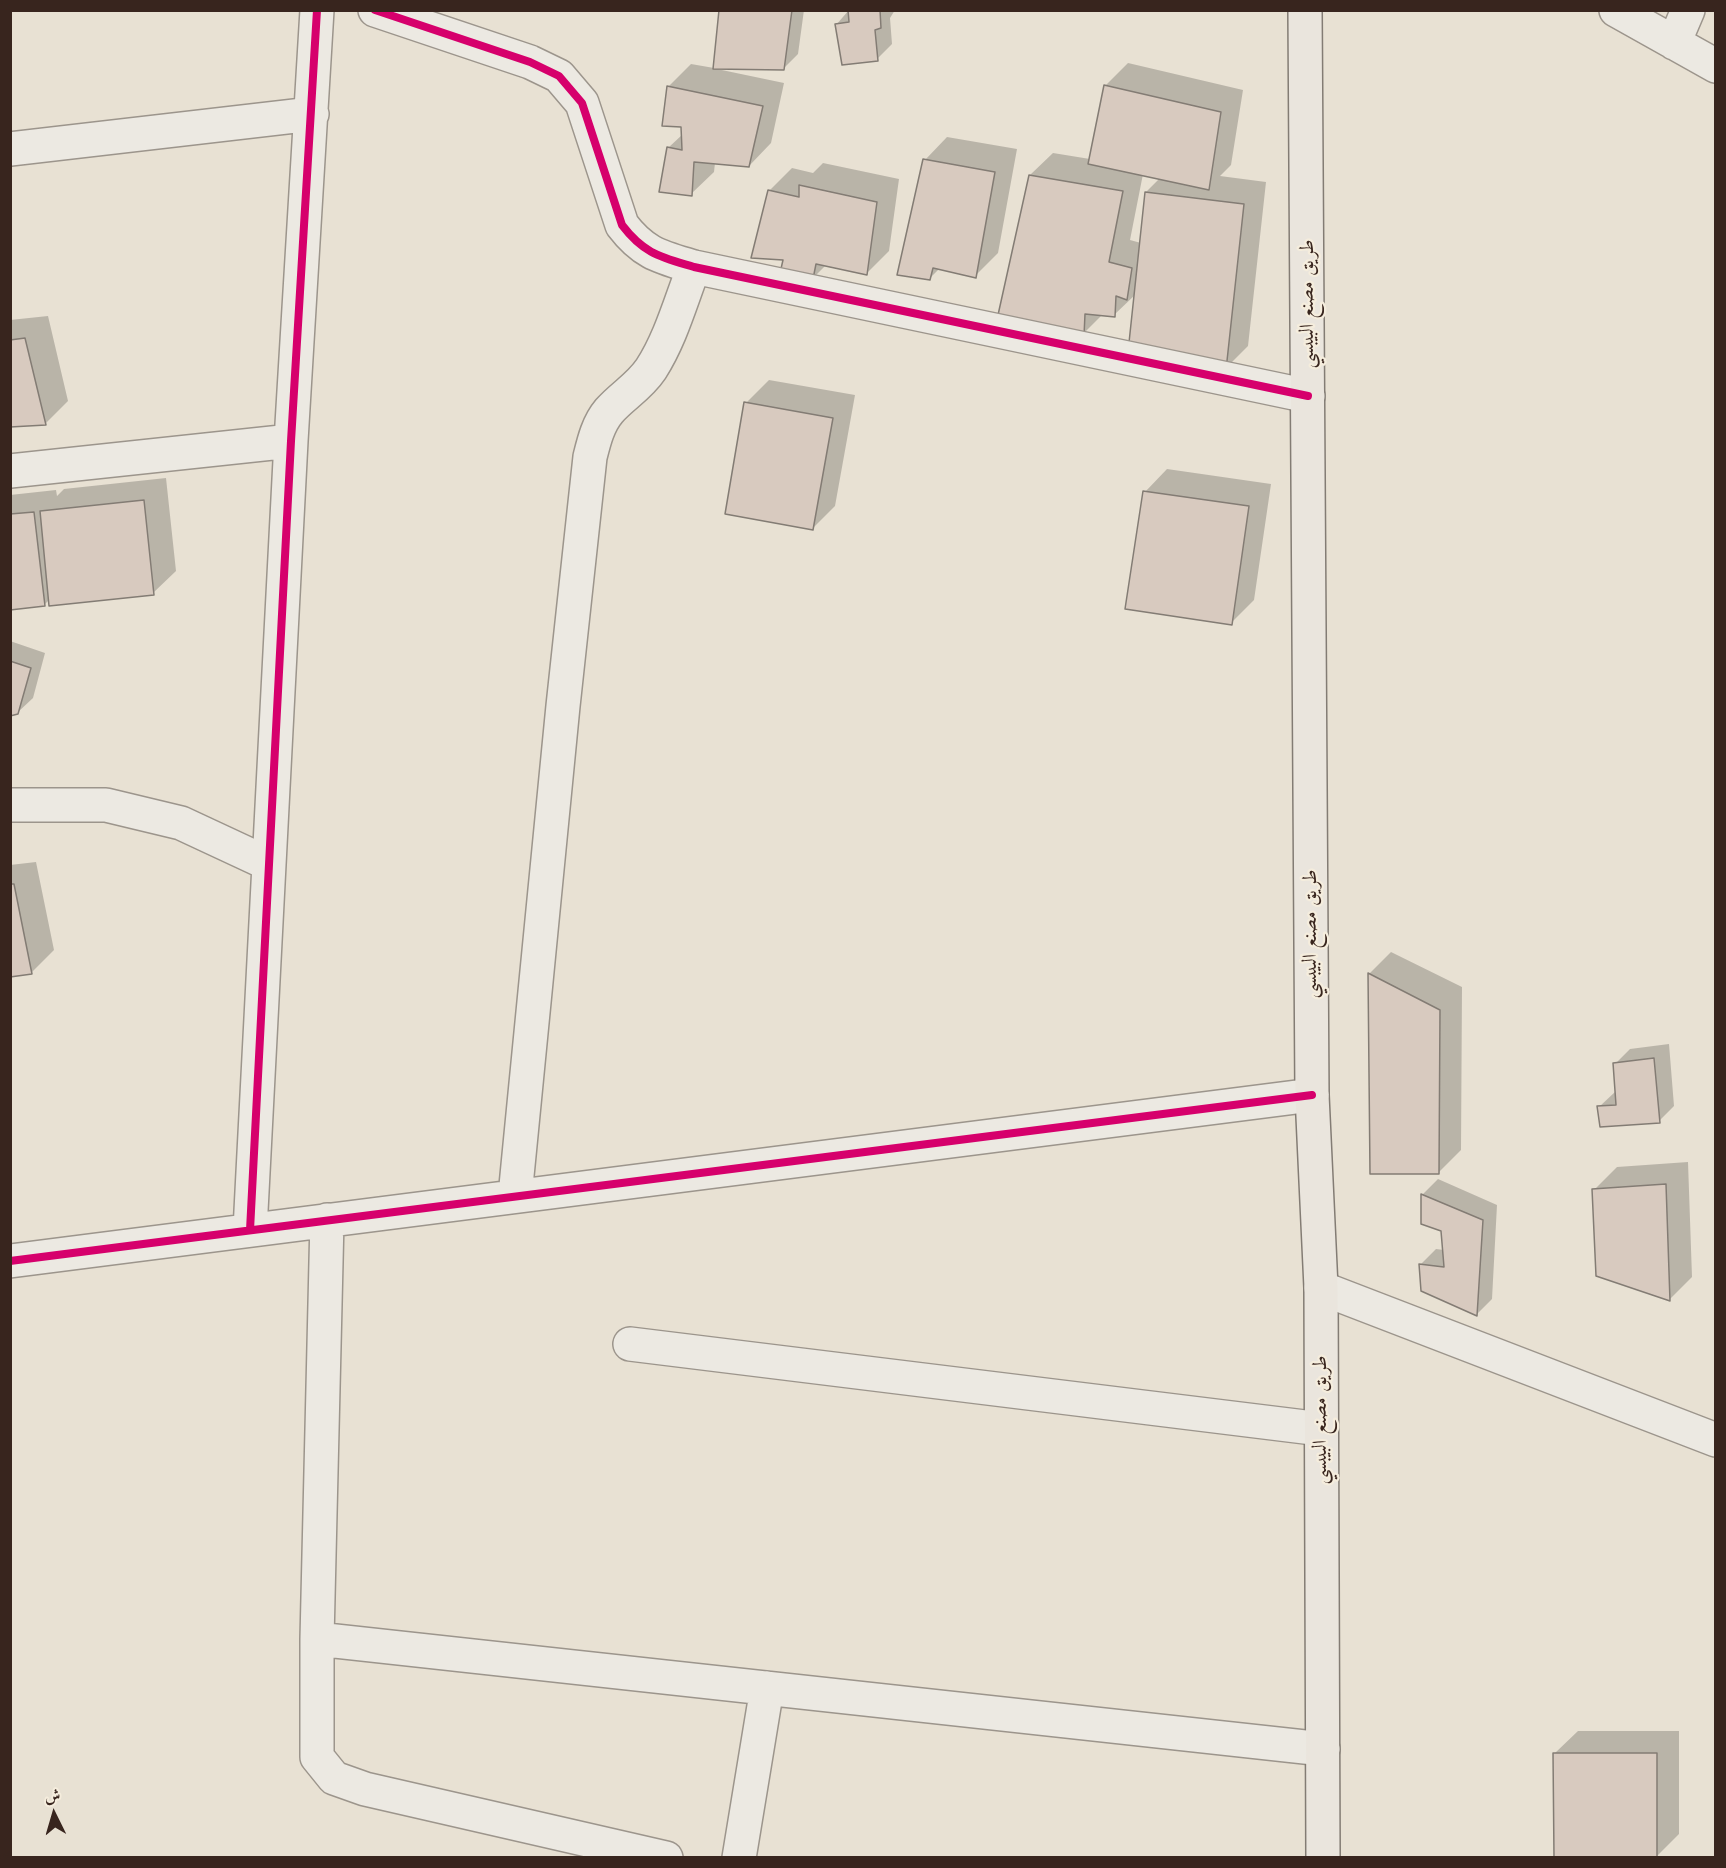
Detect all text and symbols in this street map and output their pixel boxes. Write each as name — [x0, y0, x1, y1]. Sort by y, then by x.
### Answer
street label: طريق مصنع البيبسي — [1296, 240, 1320, 368]
street label: طريق مصنع البيبسي — [1299, 870, 1323, 998]
street label: طريق مصنع البيبسي — [1309, 1356, 1333, 1484]
north arrow — [24, 1784, 84, 1844]
text: ش — [44, 1784, 61, 1808]

